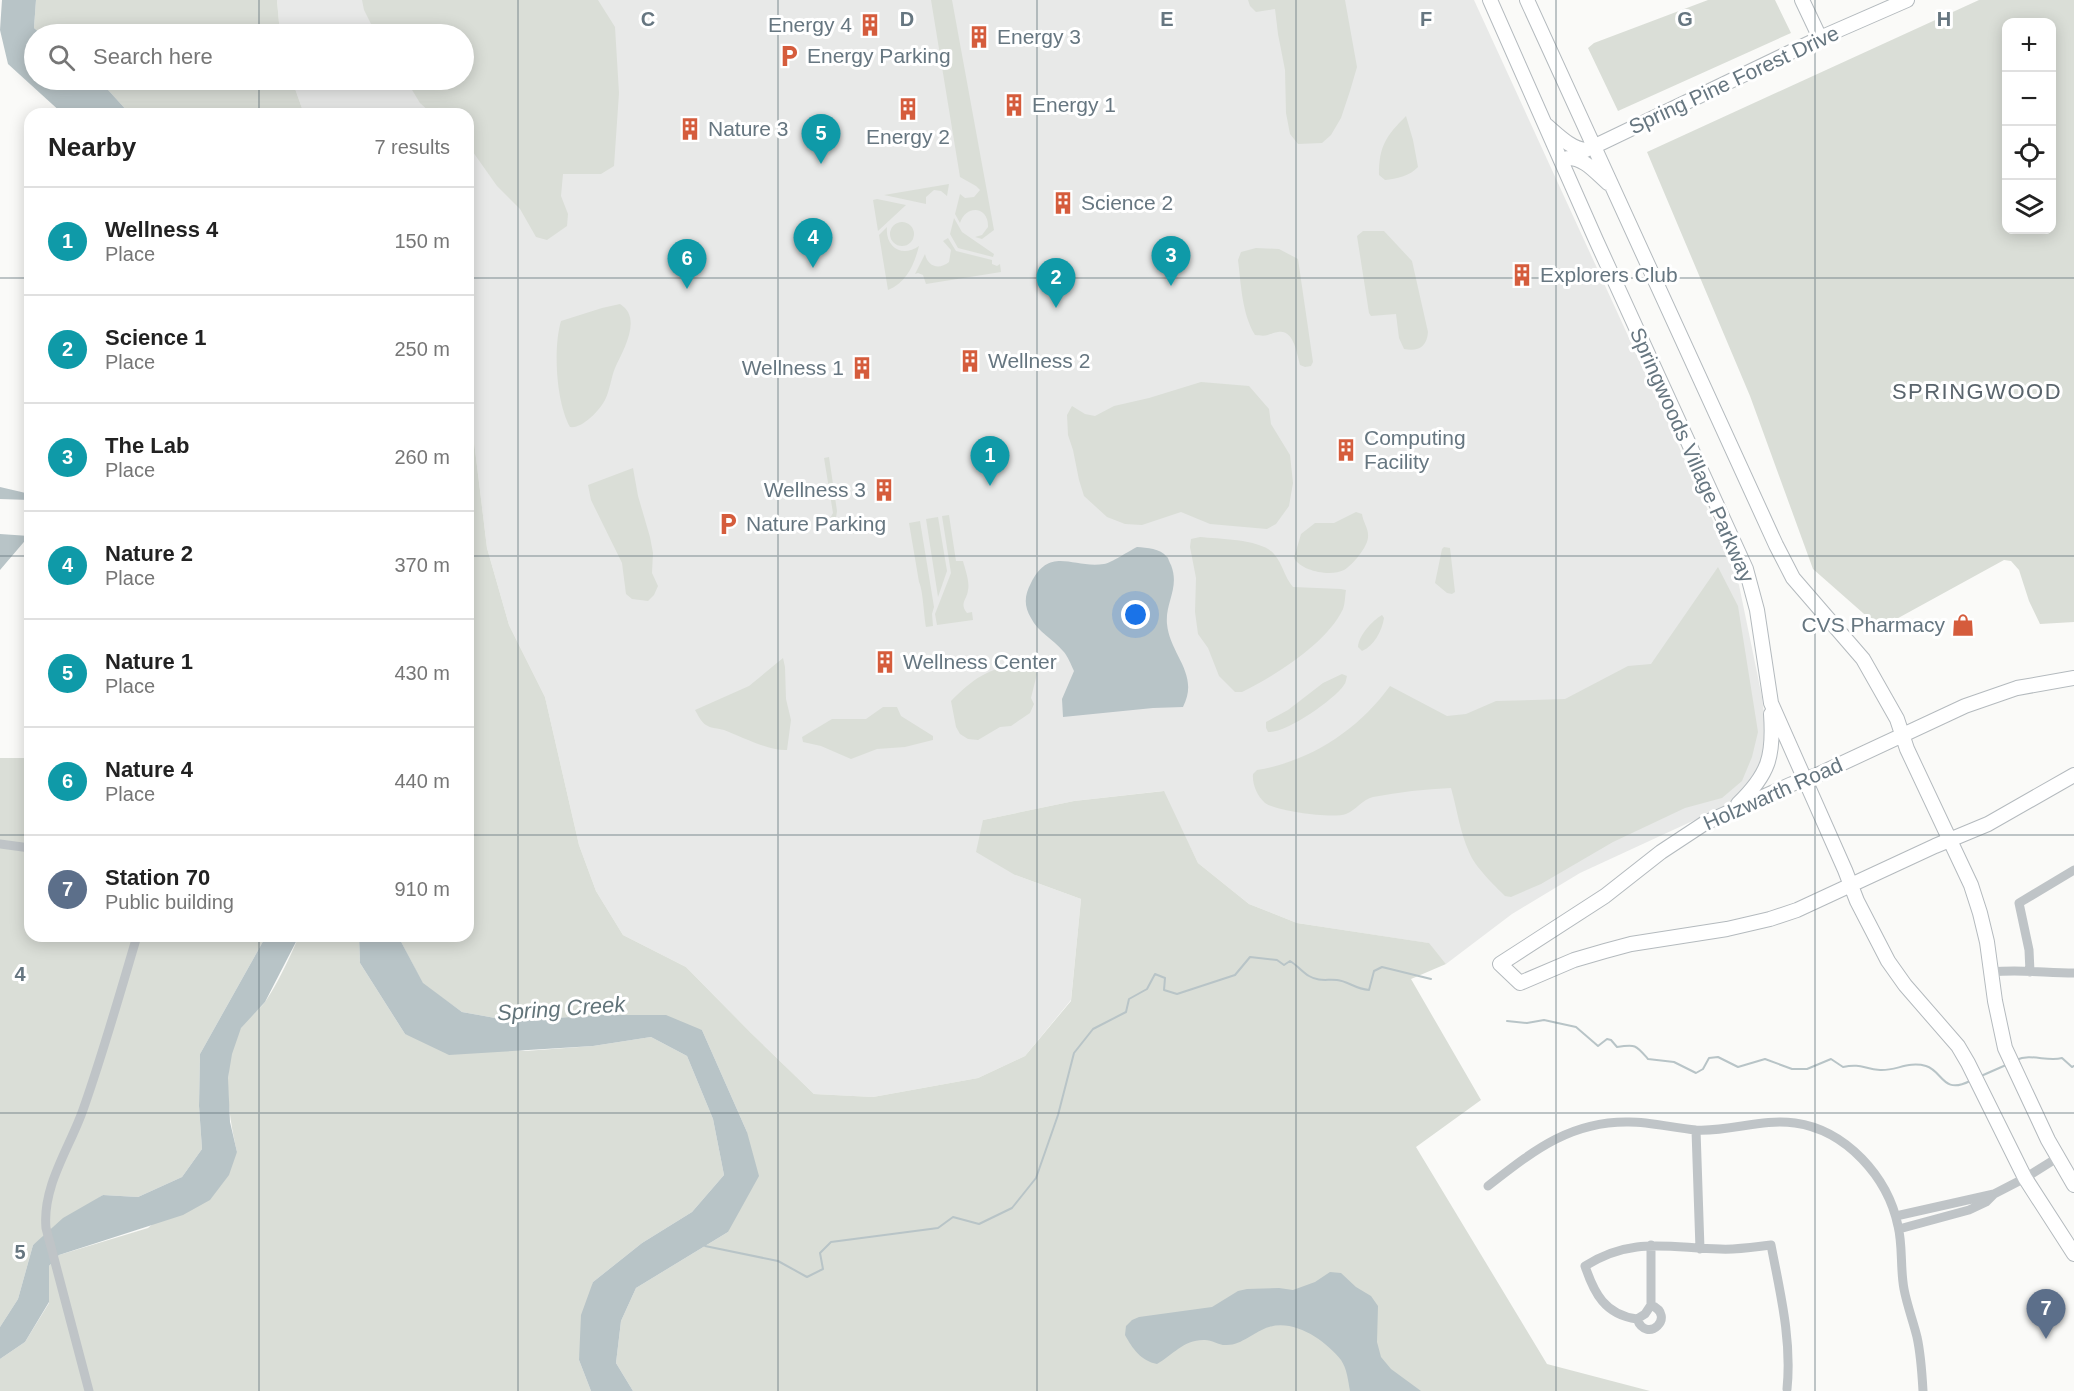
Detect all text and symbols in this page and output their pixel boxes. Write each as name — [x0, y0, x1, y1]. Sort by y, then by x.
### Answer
text: C — [641, 8, 655, 30]
text: D — [900, 8, 914, 30]
text: E — [1160, 8, 1174, 30]
text: F — [1420, 8, 1432, 30]
text: G — [1677, 8, 1693, 30]
text: H — [1937, 8, 1951, 30]
building icon: Energy 4 — [857, 12, 883, 38]
place label: Energy 4 — [768, 13, 852, 36]
map controls — [2002, 18, 2056, 234]
button: + — [2002, 18, 2056, 72]
street label: Spring Pine Forest Drive — [1625, 21, 1842, 138]
search box — [24, 24, 474, 90]
building icon: Energy 3 — [966, 24, 992, 50]
place label: Energy 3 — [997, 25, 1081, 48]
icon: search — [45, 41, 78, 74]
parking icon: Energy Parking — [776, 43, 802, 69]
text: Search here — [93, 44, 213, 69]
place label: Energy Parking — [807, 44, 951, 67]
button: − — [2002, 72, 2056, 126]
building icon: Energy 1 — [1001, 92, 1027, 118]
place label: Energy 1 — [1032, 93, 1116, 116]
building icon: Energy 2 — [895, 96, 921, 122]
pin: 5 — [802, 114, 840, 164]
building icon: Nature 3 — [677, 116, 703, 142]
place label: Nature 3 — [708, 117, 789, 140]
place label: Energy 2 — [866, 125, 950, 148]
button: locate — [2002, 126, 2056, 180]
text: Nearby — [48, 132, 136, 162]
text: 7 results — [374, 136, 450, 158]
button: layers — [2002, 180, 2056, 234]
building icon: Science 2 — [1050, 190, 1076, 216]
place label: Science 2 — [1081, 191, 1173, 214]
text: Wellness 4 — [105, 217, 218, 242]
pin: 4 — [794, 218, 832, 268]
text: 1 — [62, 230, 73, 252]
text: 150 m — [394, 230, 450, 252]
pin: 3 — [1152, 236, 1190, 286]
pin: 6 — [668, 240, 706, 289]
text: Place — [105, 243, 155, 265]
pin: 2 — [1036, 258, 1076, 308]
building icon: Explorers Club — [1509, 262, 1535, 288]
place label: Explorers Club — [1540, 263, 1678, 286]
street label: Springwoods Village Parkway — [1626, 324, 1759, 586]
text: Science 1 — [105, 325, 207, 350]
text: 2 — [62, 338, 73, 360]
text: 250 m — [394, 338, 450, 360]
building icon: Wellness 2 — [957, 348, 983, 374]
place label: Wellness 2 — [988, 349, 1090, 372]
text: Place — [105, 351, 155, 373]
building icon: Wellness 1 — [849, 355, 875, 381]
place label: Wellness 1 — [742, 356, 844, 379]
district label: SPRINGWOOD — [1892, 379, 2062, 404]
place label: Computing Facility — [1364, 426, 1466, 473]
text: The Lab — [105, 433, 189, 458]
pin: 1 — [970, 436, 1010, 486]
building icon: Computing Facility — [1333, 437, 1359, 463]
text: 3 — [62, 446, 73, 468]
text: 260 m — [394, 446, 450, 468]
text: Place — [105, 459, 155, 481]
building icon: Wellness 3 — [871, 477, 897, 503]
place label: Wellness 3 — [764, 478, 866, 501]
parking icon: Nature Parking — [715, 511, 741, 537]
place label: Nature Parking — [746, 512, 886, 535]
text: Nature 2 — [105, 541, 193, 566]
text: 4 — [62, 554, 73, 576]
text: 370 m — [394, 554, 450, 576]
text: Place — [105, 567, 155, 589]
your location — [1121, 600, 1150, 629]
shop icon: CVS Pharmacy — [1950, 612, 1976, 638]
place label: CVS Pharmacy — [1801, 613, 1945, 636]
text: Nature 1 — [105, 649, 193, 674]
building icon: Wellness Center — [872, 649, 898, 675]
place label: Wellness Center — [903, 650, 1057, 673]
text: 5 — [62, 662, 73, 684]
text: 430 m — [394, 662, 450, 684]
text: Place — [105, 675, 155, 697]
street label: Holzwarth Road — [1700, 753, 1846, 834]
text: Nature 4 — [105, 757, 193, 782]
text: 6 — [62, 770, 73, 792]
text: 440 m — [394, 770, 450, 792]
text: Place — [105, 783, 155, 805]
text: Station 70 — [105, 865, 210, 890]
text: 7 — [62, 878, 73, 900]
text: 910 m — [394, 878, 450, 900]
text: Public building — [105, 891, 234, 913]
text: 4 — [14, 963, 26, 985]
water label: Spring Creek — [496, 991, 627, 1025]
text: 5 — [14, 1241, 26, 1263]
pin: 7 — [2026, 1290, 2066, 1339]

